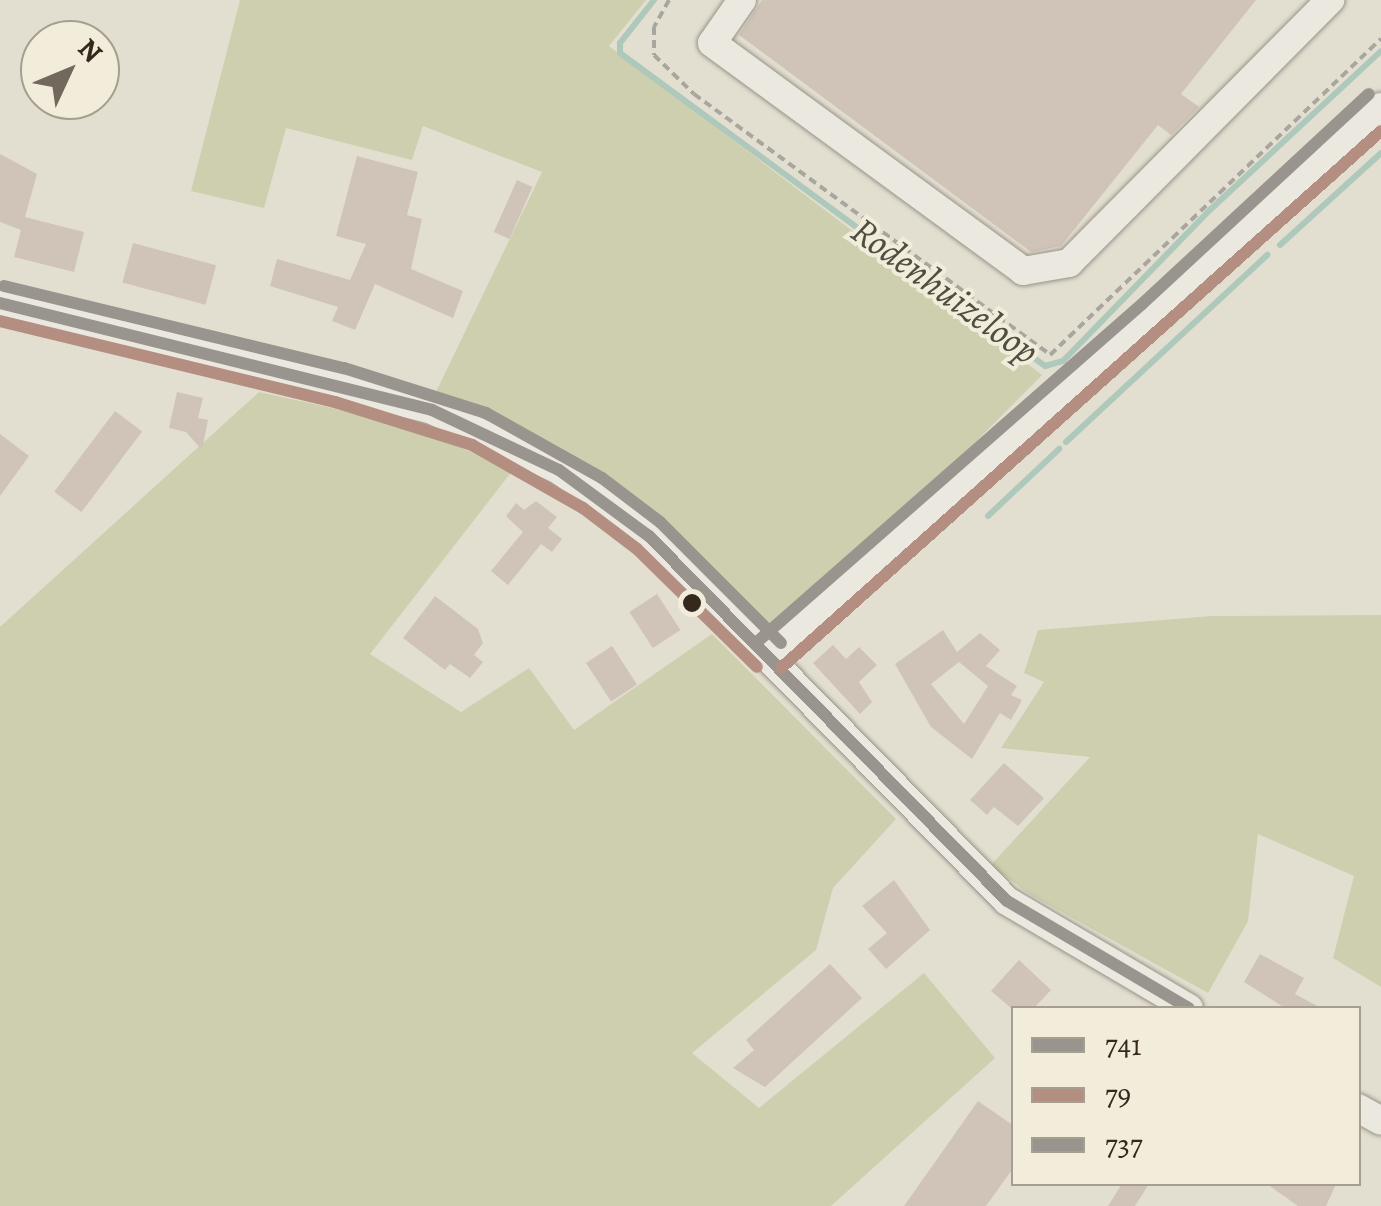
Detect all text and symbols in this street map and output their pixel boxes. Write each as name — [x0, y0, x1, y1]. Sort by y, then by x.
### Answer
north arrow — [20, 20, 120, 120]
text: N — [69, 30, 111, 71]
water label: Rodenhuizeloop — [842, 208, 1048, 374]
unlabelled marker — [682, 593, 702, 613]
legend — [1011, 1006, 1361, 1186]
text: 741 — [1105, 1025, 1141, 1065]
text: 79 — [1105, 1075, 1131, 1115]
text: 737 — [1105, 1125, 1143, 1165]

